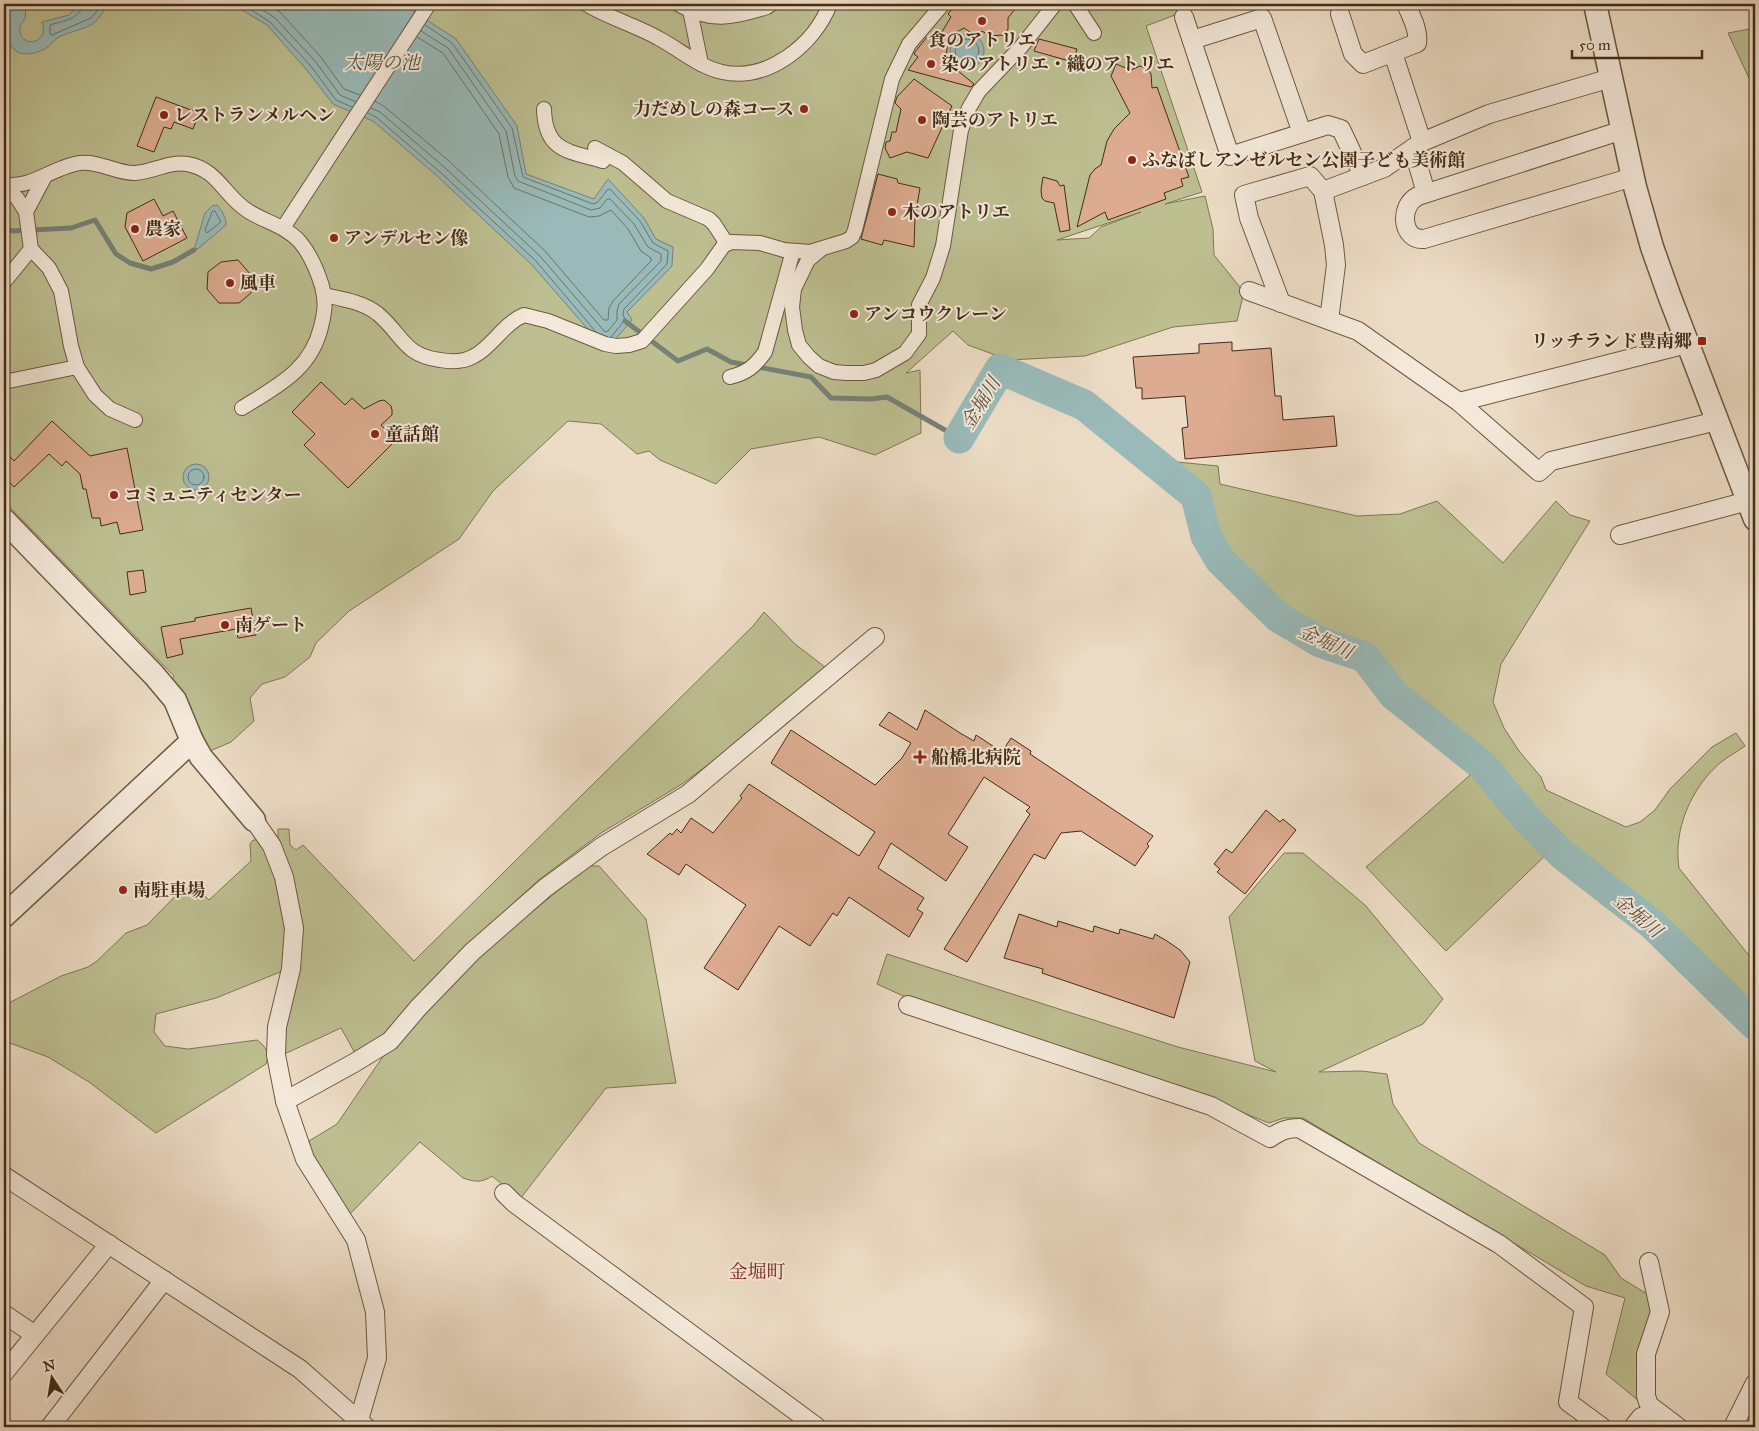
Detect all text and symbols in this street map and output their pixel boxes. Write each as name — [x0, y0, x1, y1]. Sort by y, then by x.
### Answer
marker: 食のアトリエ — [976, 15, 988, 27]
scale bar — [1572, 28, 1702, 60]
place label: 食のアトリエ — [928, 29, 1036, 51]
text: 50 m — [1579, 36, 1611, 54]
water label: 太陽の池 — [344, 51, 422, 74]
place label: 染のアトリエ・織のアトリエ — [941, 53, 1174, 75]
marker: 染のアトリエ・織のアトリエ — [925, 58, 937, 70]
place label: 力だめしの森コース — [633, 98, 794, 120]
marker: 力だめしの森コース — [798, 103, 810, 115]
place label: レストランメルヘン — [174, 104, 335, 126]
marker: レストランメルヘン — [158, 109, 170, 121]
place label: 陶芸のアトリエ — [932, 109, 1058, 131]
marker: 陶芸のアトリエ — [916, 114, 928, 126]
place label: ふなばしアンゼルセン公園子ども美術館 — [1142, 149, 1465, 171]
marker: ふなばしアンゼルセン公園子ども美術館 — [1126, 154, 1138, 166]
place label: 木のアトリエ — [902, 201, 1010, 223]
marker: 木のアトリエ — [886, 206, 898, 218]
place label: 農家 — [145, 218, 181, 240]
marker: 農家 — [129, 223, 141, 235]
place label: アンデルセン像 — [344, 227, 468, 249]
marker: アンデルセン像 — [328, 232, 340, 244]
place label: 風車 — [240, 272, 276, 294]
marker: 風車 — [224, 277, 236, 289]
place label: アンコウクレーン — [864, 303, 1007, 325]
marker: アンコウクレーン — [848, 308, 860, 320]
place label: リッチランド豊南郷 — [1531, 330, 1692, 352]
marker: リッチランド豊南郷 — [1696, 335, 1708, 347]
water label: 金堀川 — [956, 371, 1006, 434]
place label: 童話館 — [385, 423, 439, 445]
marker: 童話館 — [369, 428, 381, 440]
place label: コミュニティセンター — [124, 484, 301, 506]
marker: コミュニティセンター — [108, 489, 120, 501]
place label: 南ゲート — [235, 614, 307, 636]
marker: 南ゲート — [219, 619, 231, 631]
water label: 金堀川 — [1295, 619, 1358, 664]
place label: 船橋北病院 — [931, 746, 1021, 768]
marker: 船橋北病院 — [913, 750, 927, 764]
place label: 南駐車場 — [133, 879, 205, 901]
marker: 南駐車場 — [117, 884, 129, 896]
water label: 金堀川 — [1608, 888, 1668, 944]
district label: 金堀町 — [728, 1260, 786, 1283]
north arrow — [28, 1354, 78, 1404]
text: N — [42, 1356, 57, 1375]

